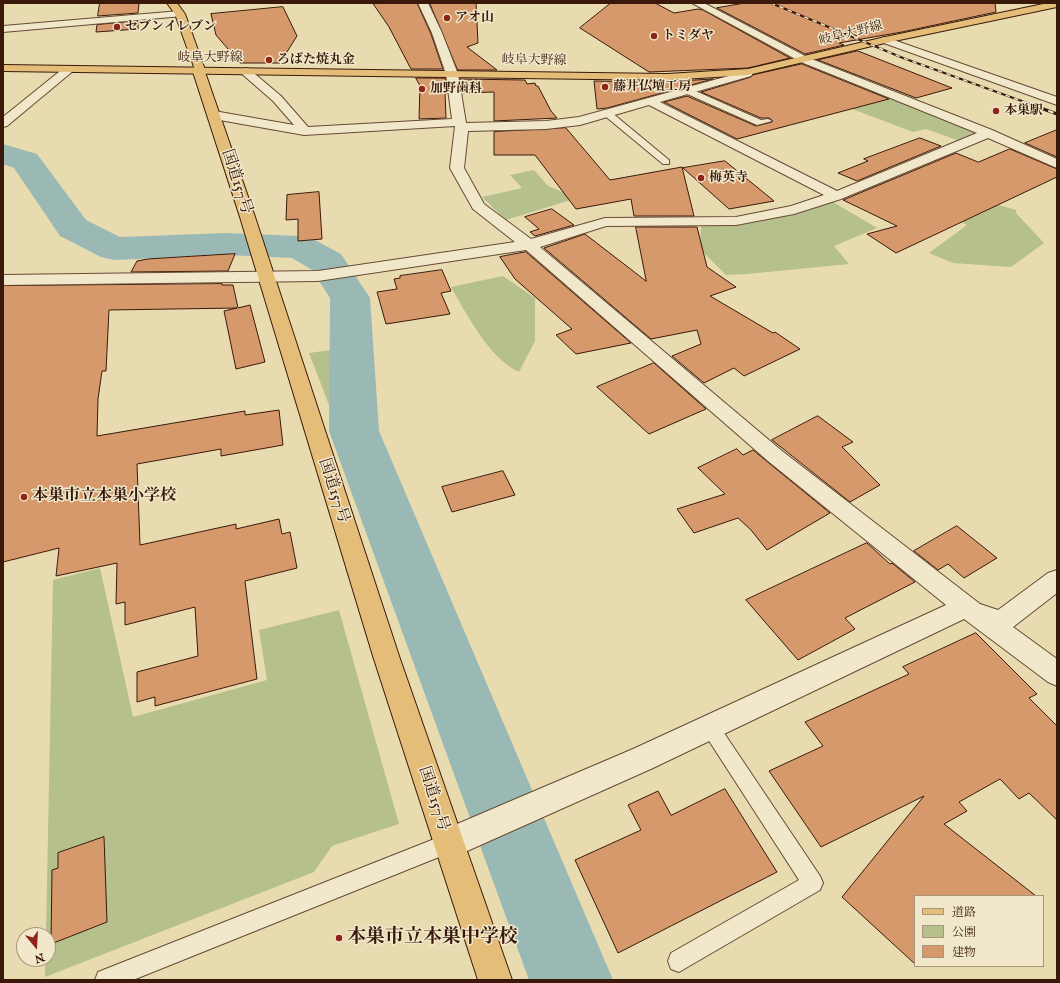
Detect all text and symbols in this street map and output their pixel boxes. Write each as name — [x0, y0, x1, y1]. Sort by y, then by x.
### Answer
place label: アオ山 — [455, 10, 494, 26]
marker: アオ山 — [442, 13, 452, 23]
place label: セブンイレブン — [125, 19, 216, 35]
street label: 岐阜大野線 — [818, 19, 884, 49]
marker: セブンイレブン — [112, 22, 122, 32]
place label: トミダヤ — [662, 28, 714, 44]
marker: トミダヤ — [649, 31, 659, 41]
street label: 岐阜大野線 — [178, 50, 242, 66]
place label: ろばた焼丸金 — [277, 52, 355, 68]
street label: 岐阜大野線 — [501, 53, 567, 69]
marker: ろばた焼丸金 — [264, 55, 274, 65]
place label: 藤井仏壇工房 — [613, 79, 691, 95]
place label: 加野歯科 — [430, 81, 482, 97]
marker: 藤井仏壇工房 — [600, 82, 610, 92]
marker: 加野歯科 — [417, 84, 427, 94]
place label: 本巣駅 — [1004, 103, 1043, 119]
marker: 本巣駅 — [991, 106, 1001, 116]
street label: 国道157号 — [216, 147, 256, 217]
place label: 梅英寺 — [709, 170, 748, 186]
marker: 梅英寺 — [696, 173, 706, 183]
street label: 国道157号 — [313, 456, 353, 526]
place label: 本巣市立本巣小学校 — [32, 487, 176, 507]
marker: 本巣市立本巣小学校 — [19, 492, 29, 502]
street label: 国道157号 — [413, 764, 453, 834]
legend — [914, 895, 1044, 967]
text: 道路 — [952, 905, 976, 920]
text: 公園 — [952, 925, 976, 940]
north arrow — [16, 927, 56, 967]
place label: 本巣市立本巣中学校 — [347, 927, 518, 949]
marker: 本巣市立本巣中学校 — [334, 933, 344, 943]
text: 建物 — [952, 945, 976, 960]
text: N — [33, 949, 46, 966]

